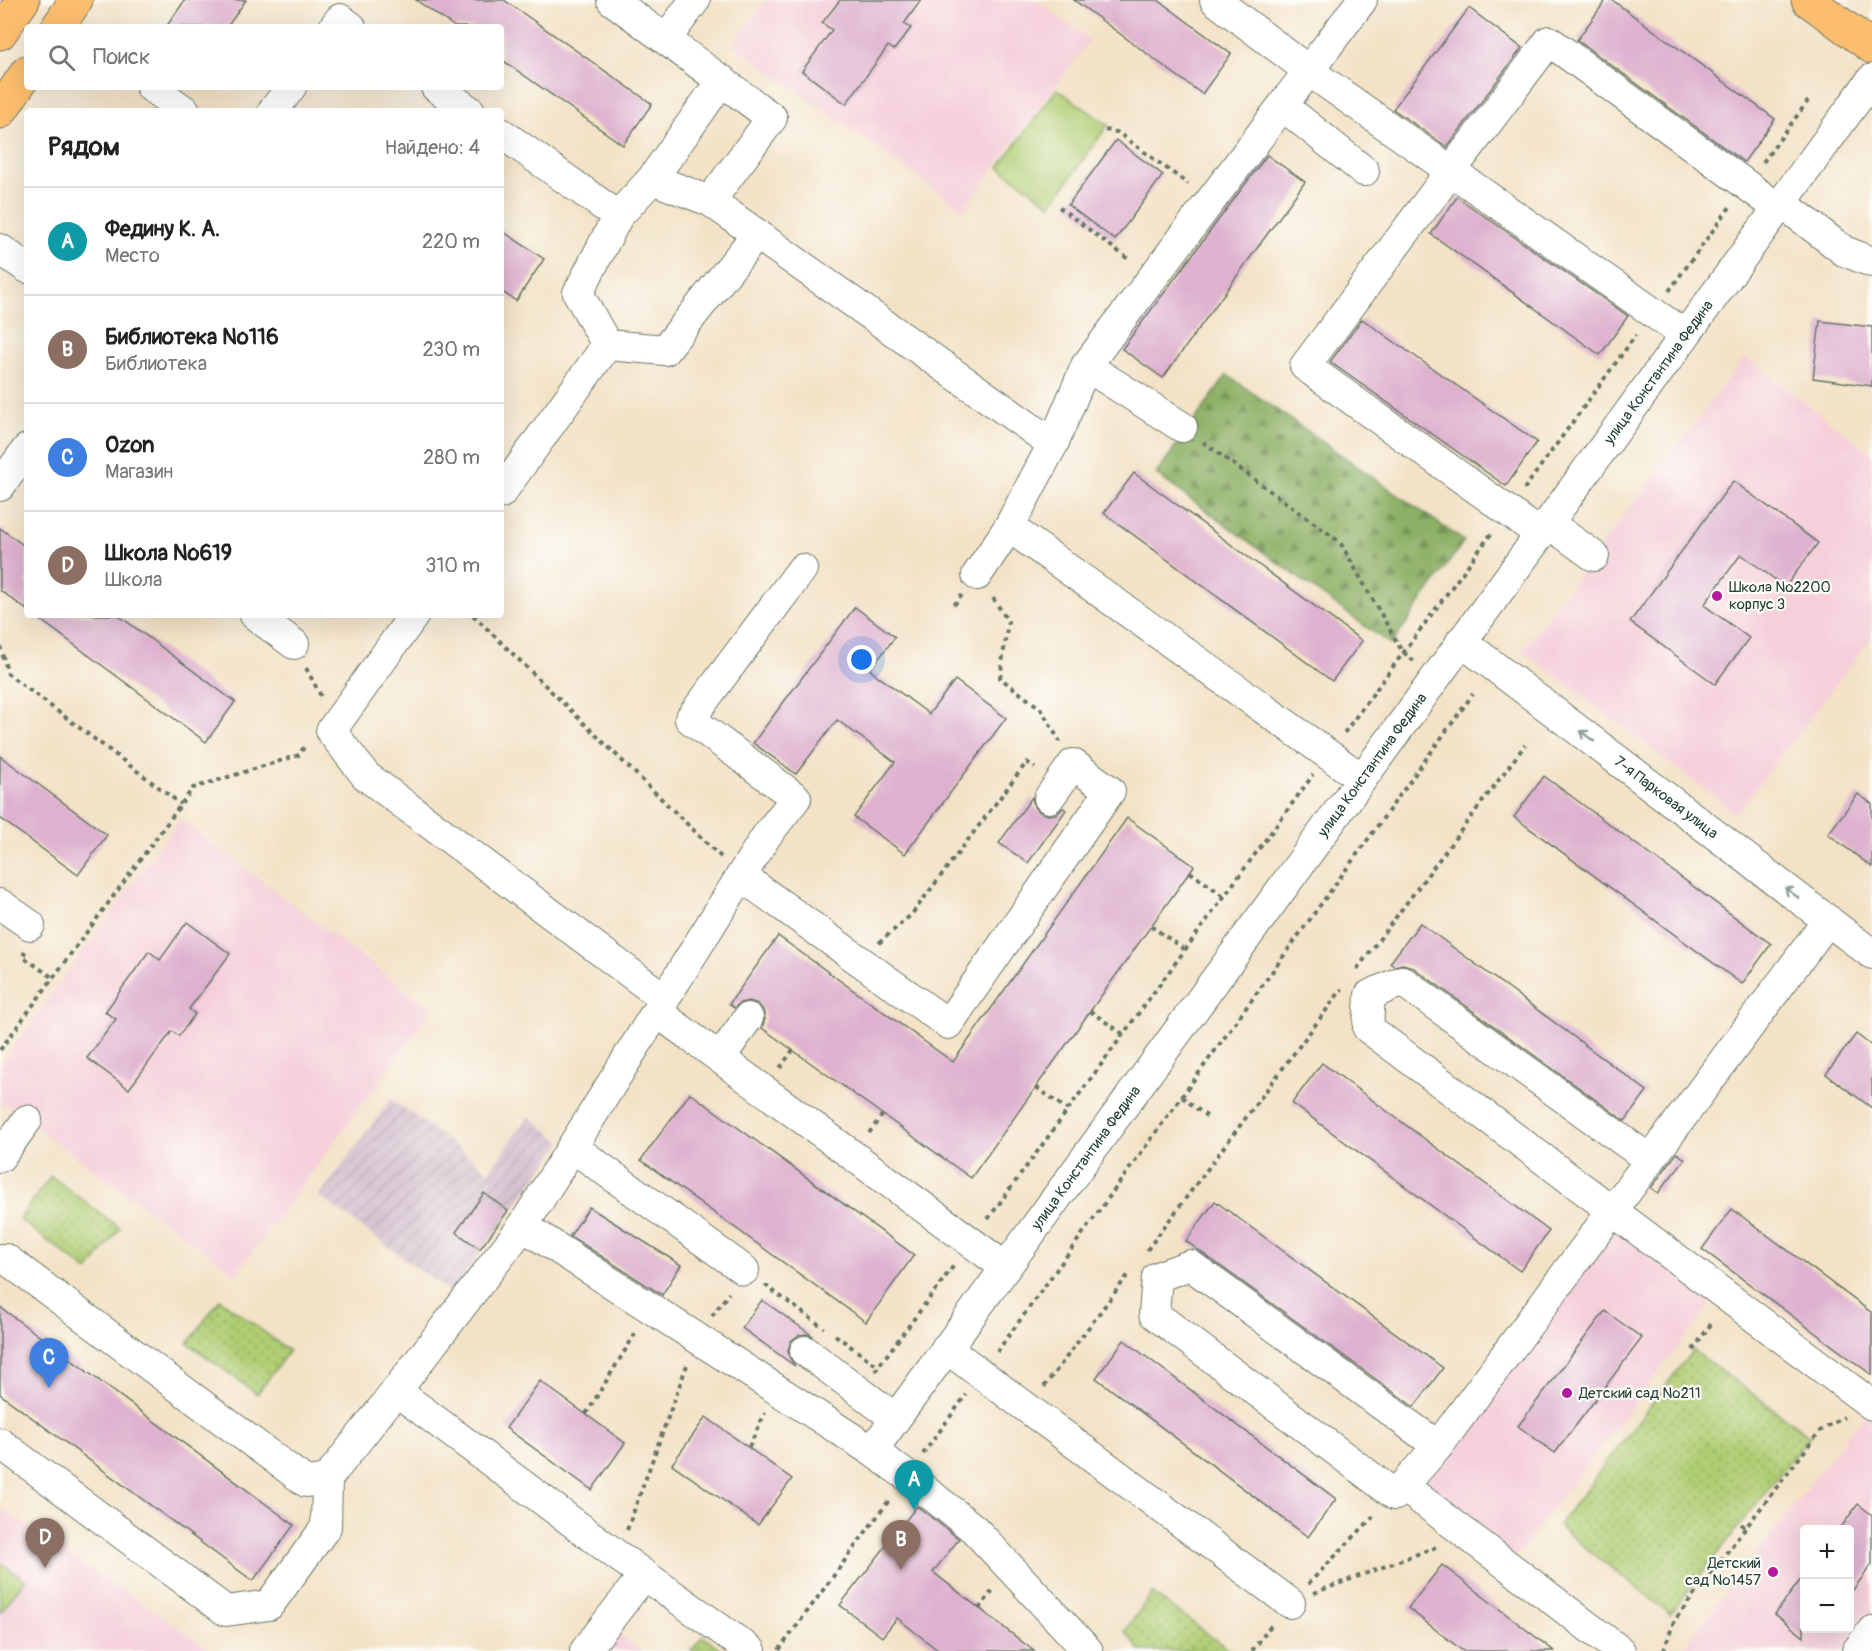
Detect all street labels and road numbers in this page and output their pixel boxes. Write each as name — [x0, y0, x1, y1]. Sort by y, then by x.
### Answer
street label: улица Константина Федина — [1599, 296, 1717, 449]
street label: улица Константина Федина — [1313, 689, 1431, 842]
street label: 7-я Парковая улица — [1611, 752, 1722, 843]
street label: улица Константина Федина — [1026, 1082, 1145, 1234]

